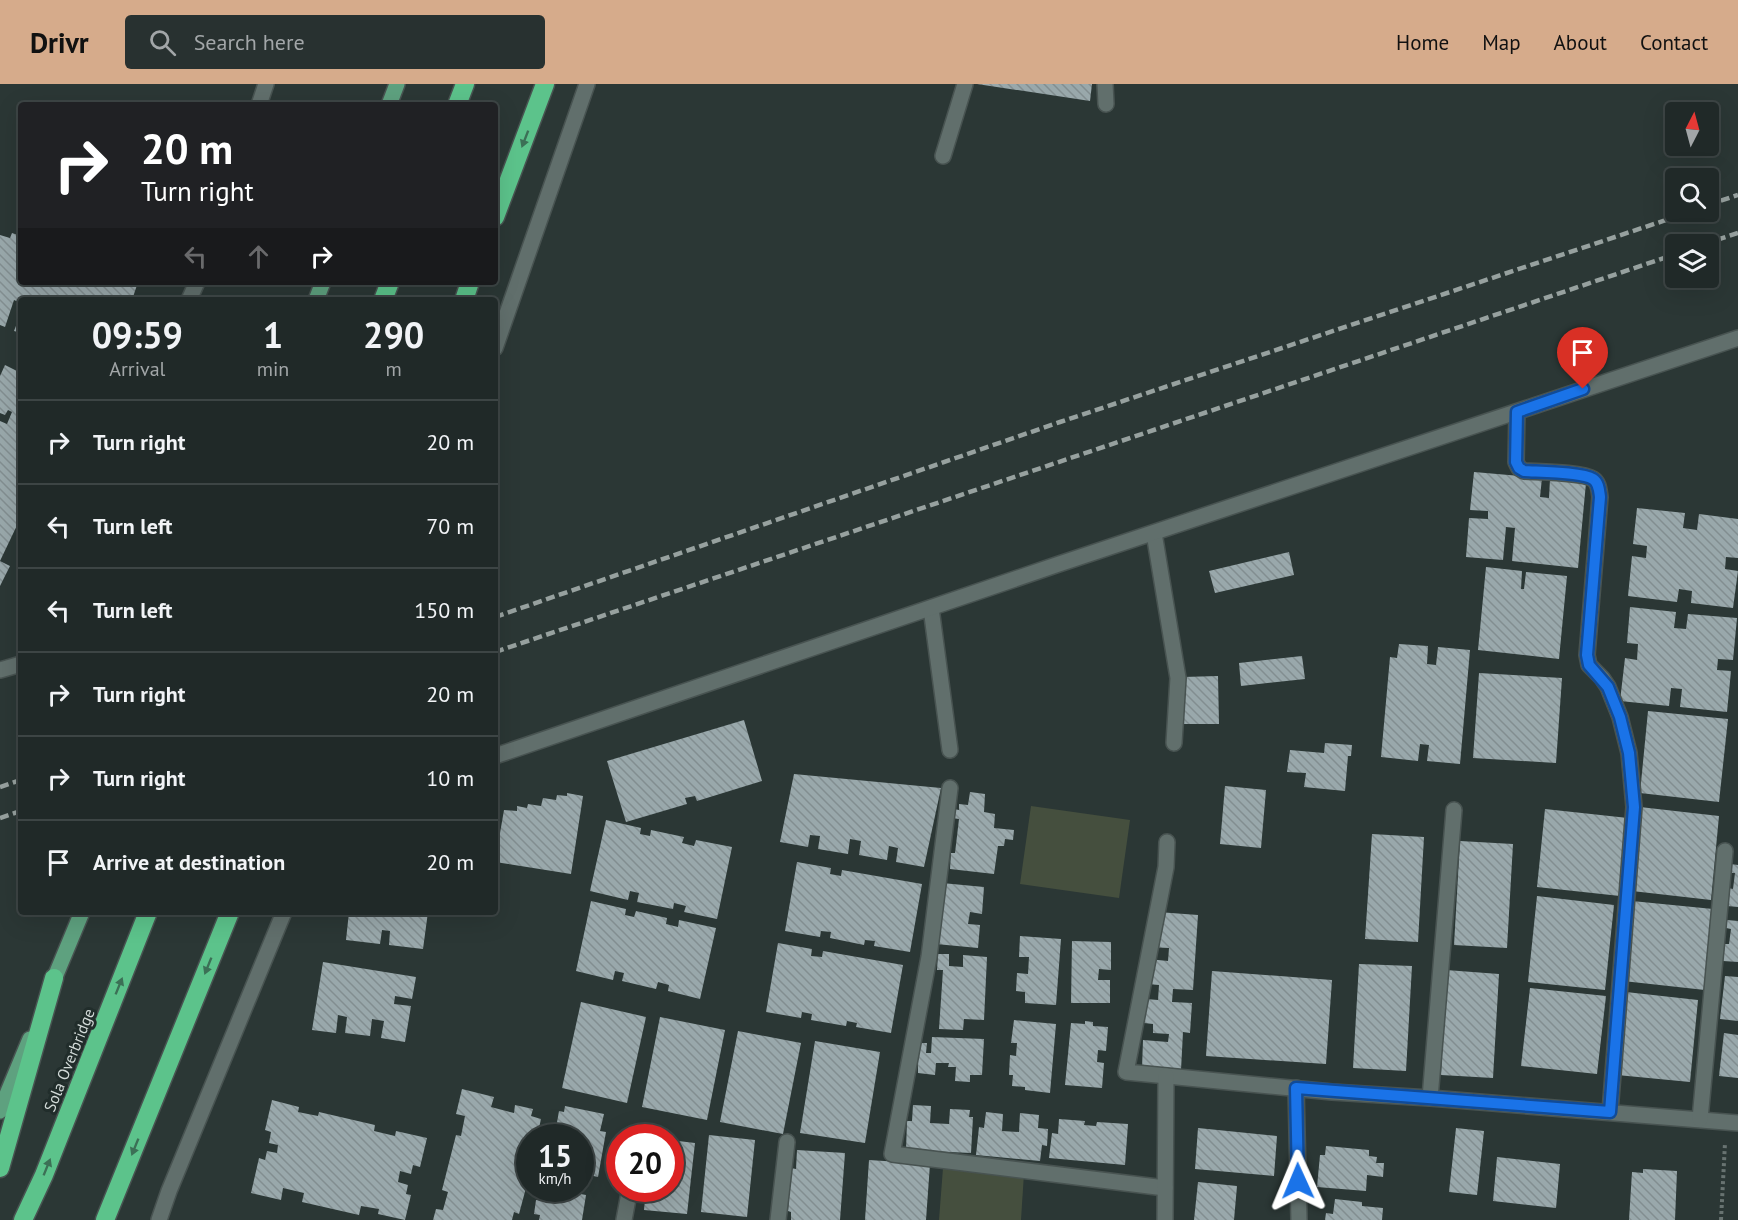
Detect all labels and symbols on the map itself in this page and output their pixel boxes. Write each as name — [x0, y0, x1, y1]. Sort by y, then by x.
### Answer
north arrow — [1665, 102, 1719, 156]
one-way arrow — [519, 130, 529, 148]
pin — [1557, 327, 1608, 389]
one-way arrow — [203, 957, 212, 975]
one-way arrow — [114, 976, 124, 994]
street label: Sola Overbridge — [39, 1006, 99, 1114]
speed limit sign: 20 — [606, 1124, 684, 1202]
one-way arrow — [130, 1138, 139, 1156]
position arrow — [1266, 1149, 1330, 1213]
one-way arrow — [43, 1158, 52, 1176]

